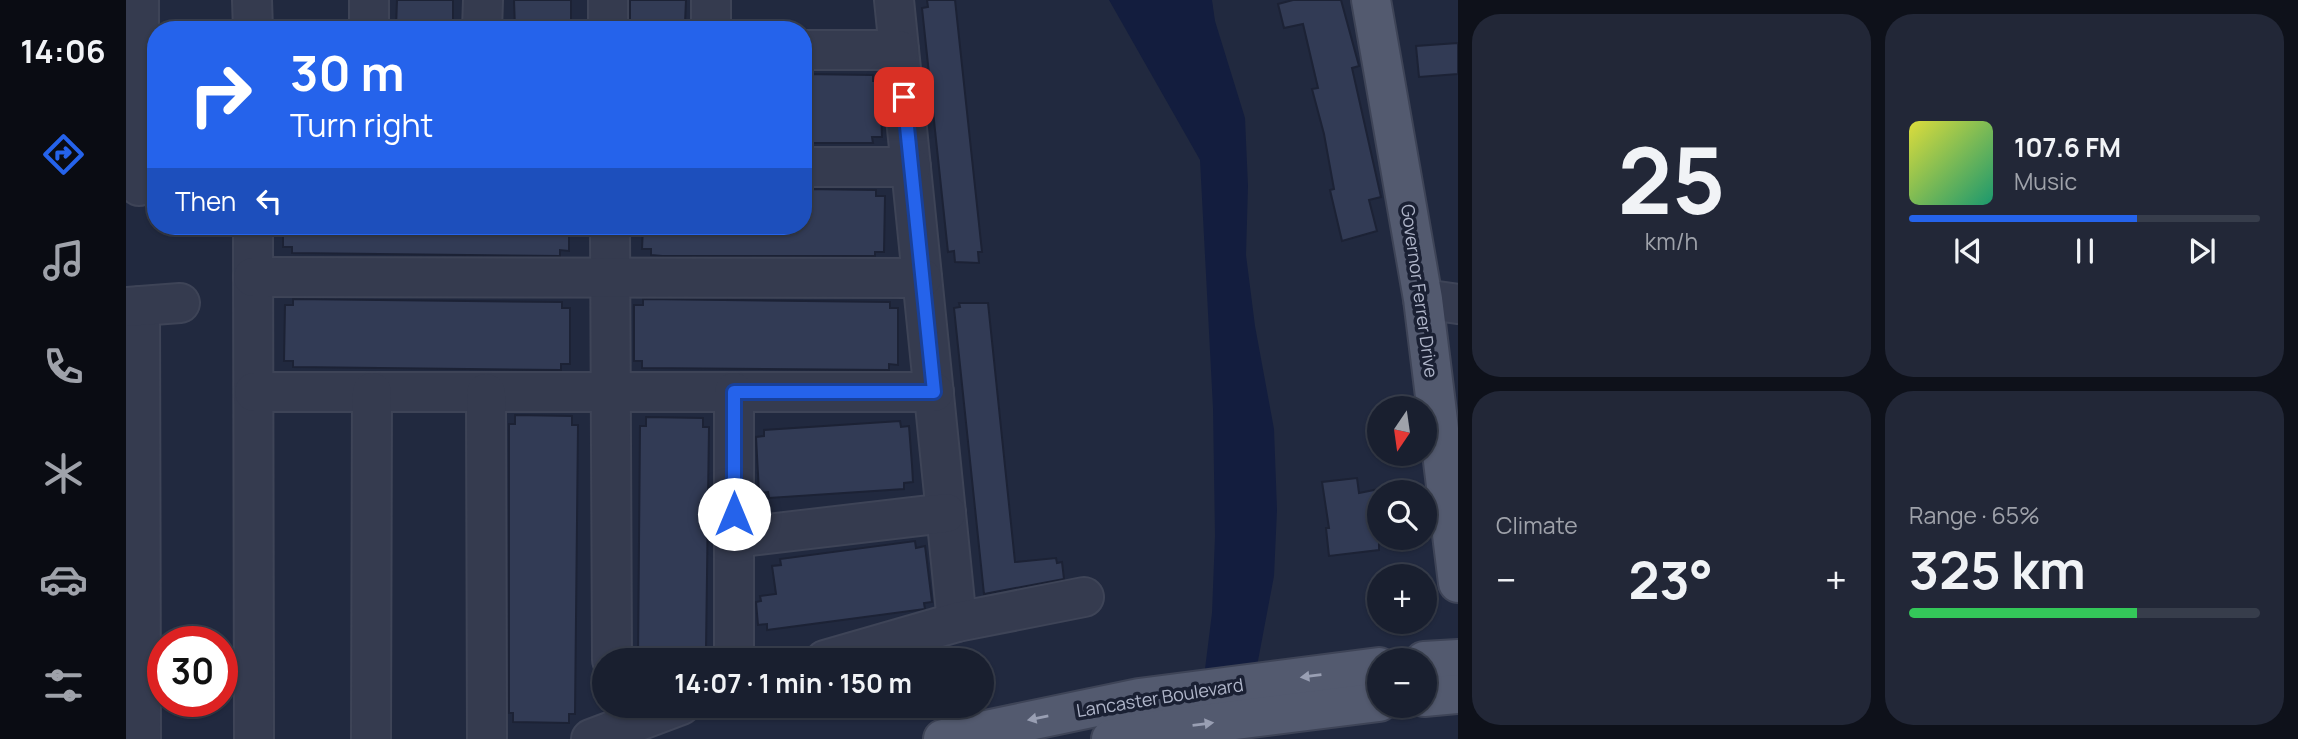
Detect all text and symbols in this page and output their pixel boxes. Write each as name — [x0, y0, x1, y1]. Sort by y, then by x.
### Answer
text: 14:06 — [20, 29, 106, 73]
text: 30 m — [290, 39, 405, 106]
icon: right — [175, 49, 266, 140]
pin — [874, 67, 934, 127]
icon: arrive — [885, 78, 923, 116]
text: Turn right — [290, 103, 433, 147]
text: 25 — [1618, 117, 1725, 241]
text: 107.6 FM — [2014, 129, 2121, 165]
icon: directions — [39, 130, 88, 179]
text: Music — [2014, 165, 2077, 197]
icon: left — [250, 182, 288, 220]
text: Then — [175, 183, 236, 219]
street label: Governor Ferrer Drive — [1396, 203, 1444, 379]
text: km/h — [1645, 225, 1698, 257]
icon: previous — [1949, 232, 1987, 270]
icon: pause — [2066, 232, 2104, 270]
icon: next — [2183, 232, 2221, 270]
icon: music — [39, 236, 88, 285]
icon: phone — [39, 342, 88, 391]
north arrow — [1367, 396, 1437, 466]
map controls — [1367, 396, 1437, 718]
icon: climate — [39, 449, 88, 498]
position arrow — [697, 477, 771, 551]
button: search — [1367, 480, 1437, 550]
text: Range · 65% — [1909, 499, 2040, 531]
text: Climate — [1496, 509, 1578, 541]
text: 325 km — [1909, 534, 2086, 605]
text: 23° — [1629, 544, 1713, 615]
text: − — [1496, 553, 1517, 605]
text: + — [1825, 553, 1847, 605]
icon: car — [39, 555, 88, 604]
button: + — [1367, 564, 1437, 634]
speed limit sign: 30 — [147, 626, 238, 717]
button: − — [1367, 648, 1437, 718]
icon: filters — [39, 661, 88, 710]
text: 14:07 · 1 min · 150 m — [674, 665, 912, 701]
one-way arrow — [1300, 670, 1322, 681]
street label: Lancaster Boulevard — [1075, 672, 1245, 722]
one-way arrow — [1027, 712, 1049, 723]
one-way arrow — [1192, 719, 1214, 730]

